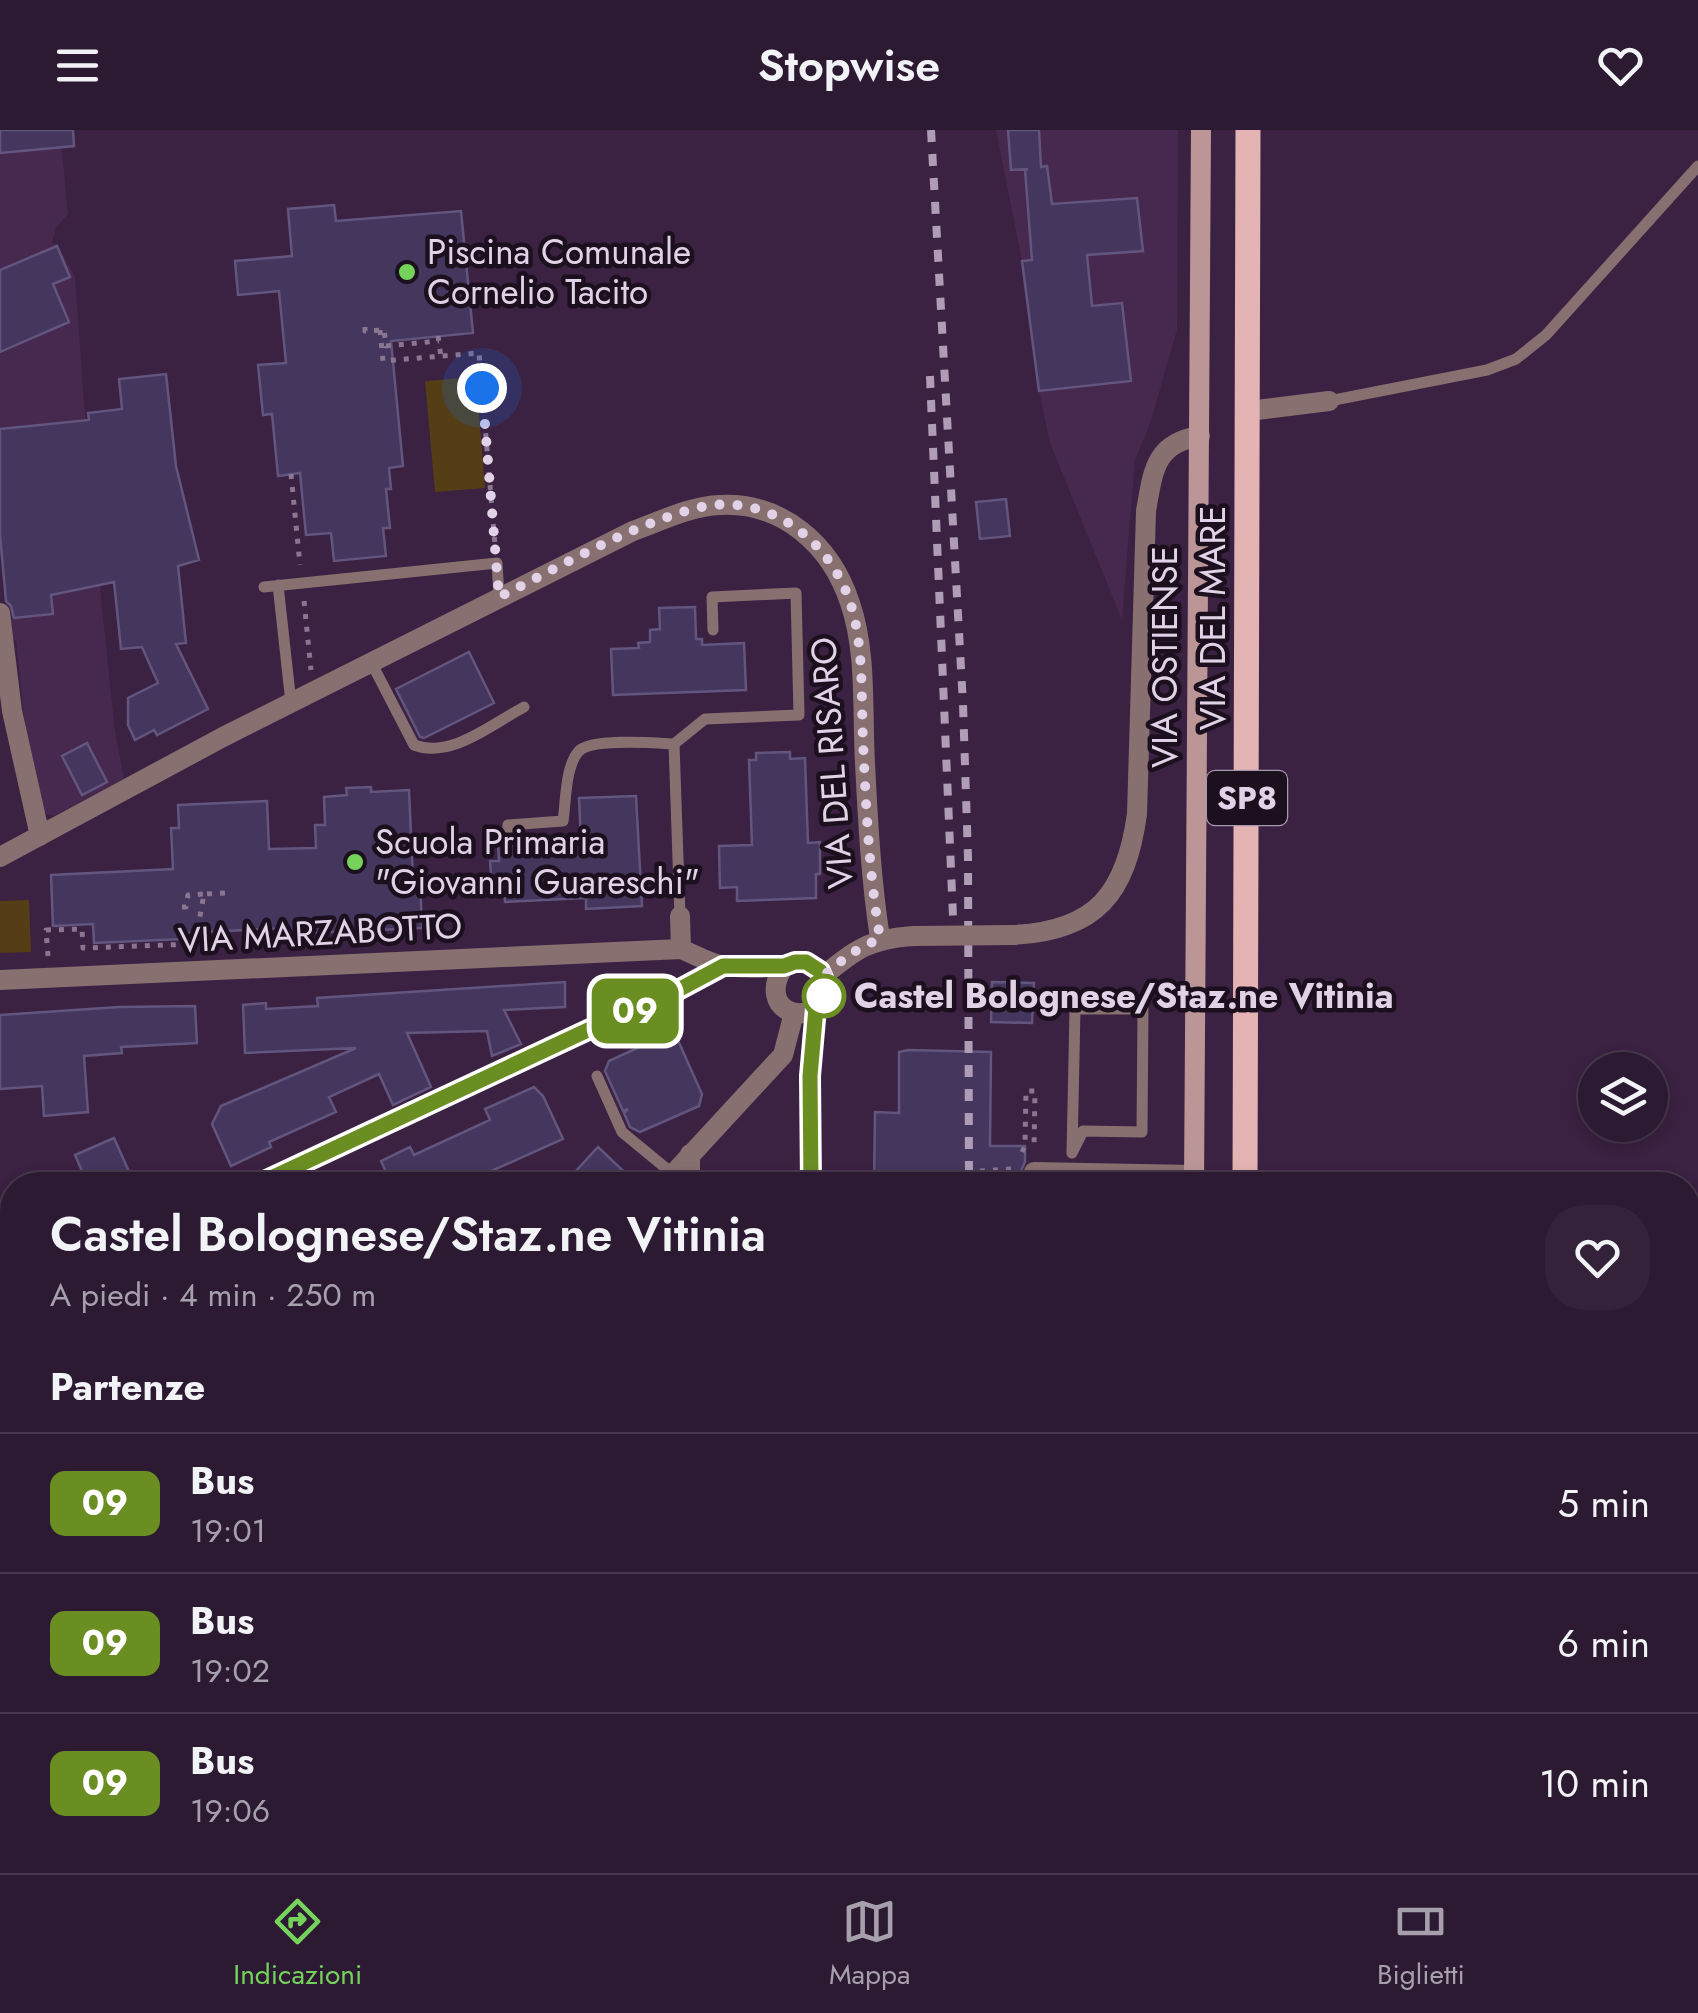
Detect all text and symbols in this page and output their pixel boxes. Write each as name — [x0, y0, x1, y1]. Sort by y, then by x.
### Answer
text: Stopwise — [758, 33, 940, 98]
icon: menu — [50, 38, 105, 93]
icon: heart — [1593, 38, 1648, 93]
place label: Piscina Comunale Cornelio Tacito — [427, 227, 691, 317]
marker: Piscina Comunale Cornelio Tacito — [396, 261, 418, 283]
your location — [457, 363, 507, 413]
street label: VIA DEL MARE — [1188, 506, 1238, 730]
street label: VIA OSTIENSE — [1140, 546, 1190, 768]
street label: VIA DEL RISARO — [798, 635, 866, 891]
road number: SP8 — [1207, 771, 1287, 825]
place label: Scuola Primaria "Giovanni Guareschi" — [375, 817, 700, 907]
marker: Scuola Primaria "Giovanni Guareschi" — [344, 851, 366, 873]
street label: VIA MARZABOTTO — [177, 901, 463, 965]
place label: Castel Bolognese/Staz.ne Vitinia — [854, 971, 1394, 1021]
marker: Castel Bolognese/Staz.ne Vitinia — [803, 975, 845, 1017]
line badge: 09 — [590, 978, 680, 1044]
text: 09 — [612, 986, 658, 1036]
map controls — [1578, 1052, 1668, 1142]
button: layers — [1578, 1052, 1668, 1142]
text: Castel Bolognese/Staz.ne Vitinia — [50, 1200, 766, 1269]
button: heart — [1545, 1205, 1650, 1310]
text: A piedi · 4 min · 250 m — [50, 1272, 376, 1318]
text: Partenze — [50, 1359, 205, 1414]
text: Bus — [190, 1453, 254, 1508]
text: 5 min — [1558, 1476, 1650, 1531]
text: 09 — [82, 1478, 128, 1528]
text: 19:01 — [190, 1508, 266, 1554]
text: Bus — [190, 1593, 254, 1648]
text: 6 min — [1557, 1616, 1650, 1671]
text: 09 — [82, 1618, 128, 1668]
text: 19:02 — [190, 1648, 270, 1694]
text: Bus — [190, 1733, 254, 1788]
text: 10 min — [1539, 1756, 1650, 1811]
text: 09 — [82, 1758, 128, 1808]
text: 19:06 — [190, 1788, 270, 1834]
tab: Indicazioni — [233, 1894, 362, 1995]
tab: Mappa — [829, 1894, 910, 1995]
tab: Biglietti — [1377, 1894, 1465, 1995]

